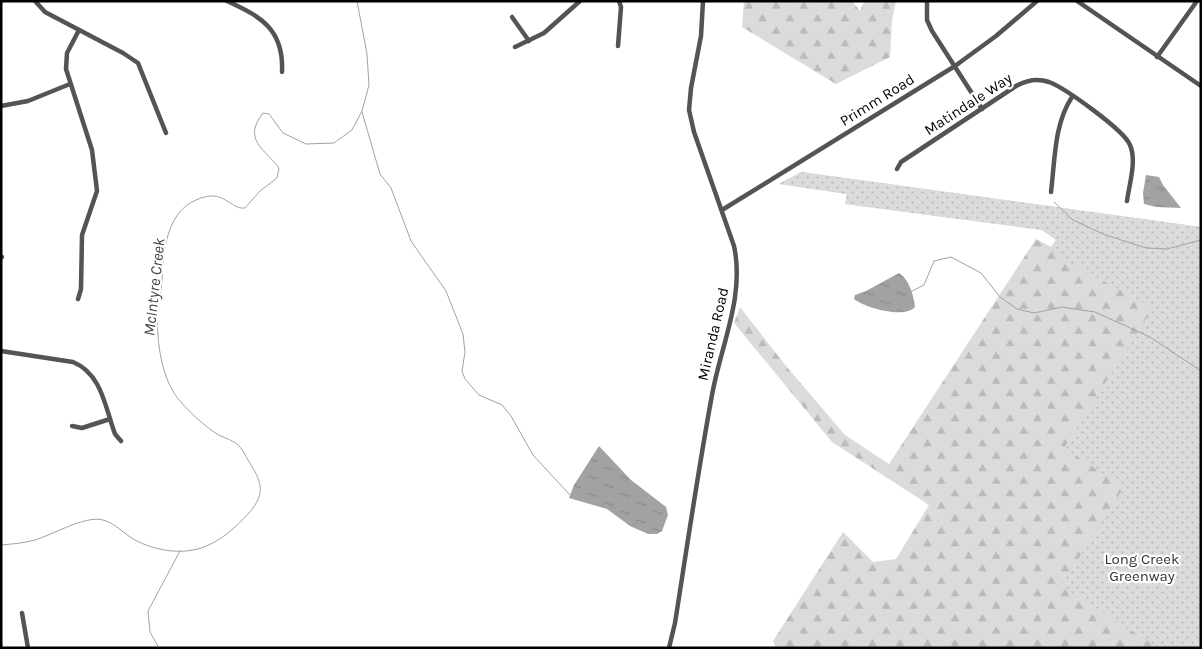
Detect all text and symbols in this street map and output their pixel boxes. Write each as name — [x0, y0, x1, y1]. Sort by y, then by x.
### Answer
street label: Matindale Way — [921, 69, 1015, 139]
street label: Primm Road — [836, 70, 918, 130]
water label: McIntyre Creek — [139, 236, 169, 337]
street label: Miranda Road — [694, 286, 732, 382]
park label: Long Creek Greenway — [1105, 550, 1179, 585]

